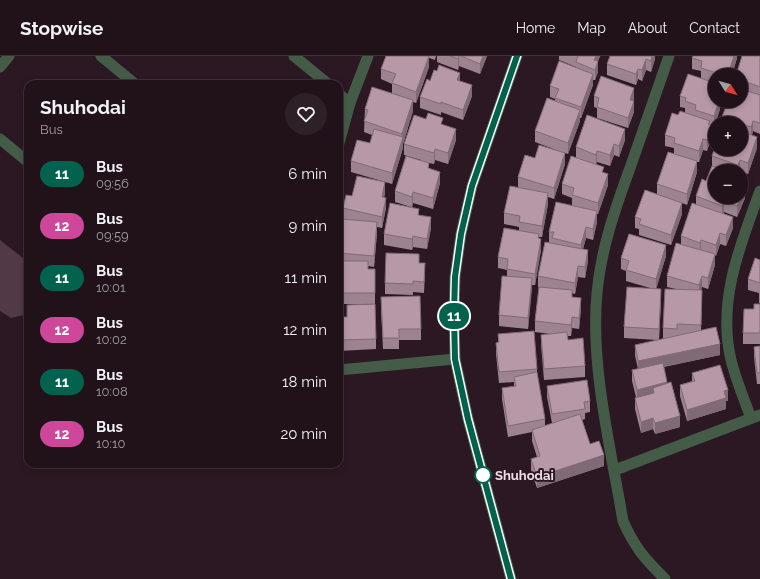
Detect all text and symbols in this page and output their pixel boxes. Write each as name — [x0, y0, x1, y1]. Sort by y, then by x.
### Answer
text: Stopwise — [20, 17, 103, 39]
text: Home — [516, 20, 555, 36]
text: Map — [577, 20, 606, 36]
text: About — [628, 20, 667, 36]
text: Contact — [689, 20, 740, 36]
north arrow — [708, 68, 748, 108]
map controls — [708, 68, 748, 204]
button: heart — [285, 93, 327, 135]
text: Shuhodai — [40, 96, 126, 118]
button: + — [708, 116, 748, 156]
text: Bus — [40, 122, 63, 137]
text: Bus — [96, 158, 123, 176]
button: − — [708, 164, 748, 204]
text: 6 min — [288, 165, 327, 183]
text: 11 — [55, 166, 69, 182]
text: 09:56 — [96, 176, 129, 191]
text: Bus — [96, 210, 123, 228]
text: 9 min — [289, 217, 327, 235]
text: 12 — [55, 218, 69, 234]
text: 09:59 — [96, 228, 129, 243]
text: Bus — [96, 262, 123, 280]
text: 11 min — [285, 269, 327, 287]
text: 11 — [55, 270, 69, 286]
text: 10:01 — [96, 280, 125, 295]
line badge: 11 — [436, 303, 472, 329]
text: 11 — [447, 308, 461, 324]
text: Bus — [96, 314, 123, 332]
text: 12 min — [283, 321, 327, 339]
text: 12 — [55, 322, 69, 338]
text: 10:02 — [96, 332, 127, 347]
text: Bus — [96, 366, 123, 384]
text: 18 min — [282, 373, 327, 391]
text: 11 — [55, 374, 69, 390]
text: 10:08 — [96, 384, 128, 399]
text: Bus — [96, 418, 123, 436]
text: 20 min — [280, 425, 327, 443]
text: 12 — [55, 426, 69, 442]
text: 10:10 — [96, 436, 125, 451]
marker: Shuhodai — [474, 466, 492, 484]
place label: Shuhodai — [495, 468, 554, 483]

